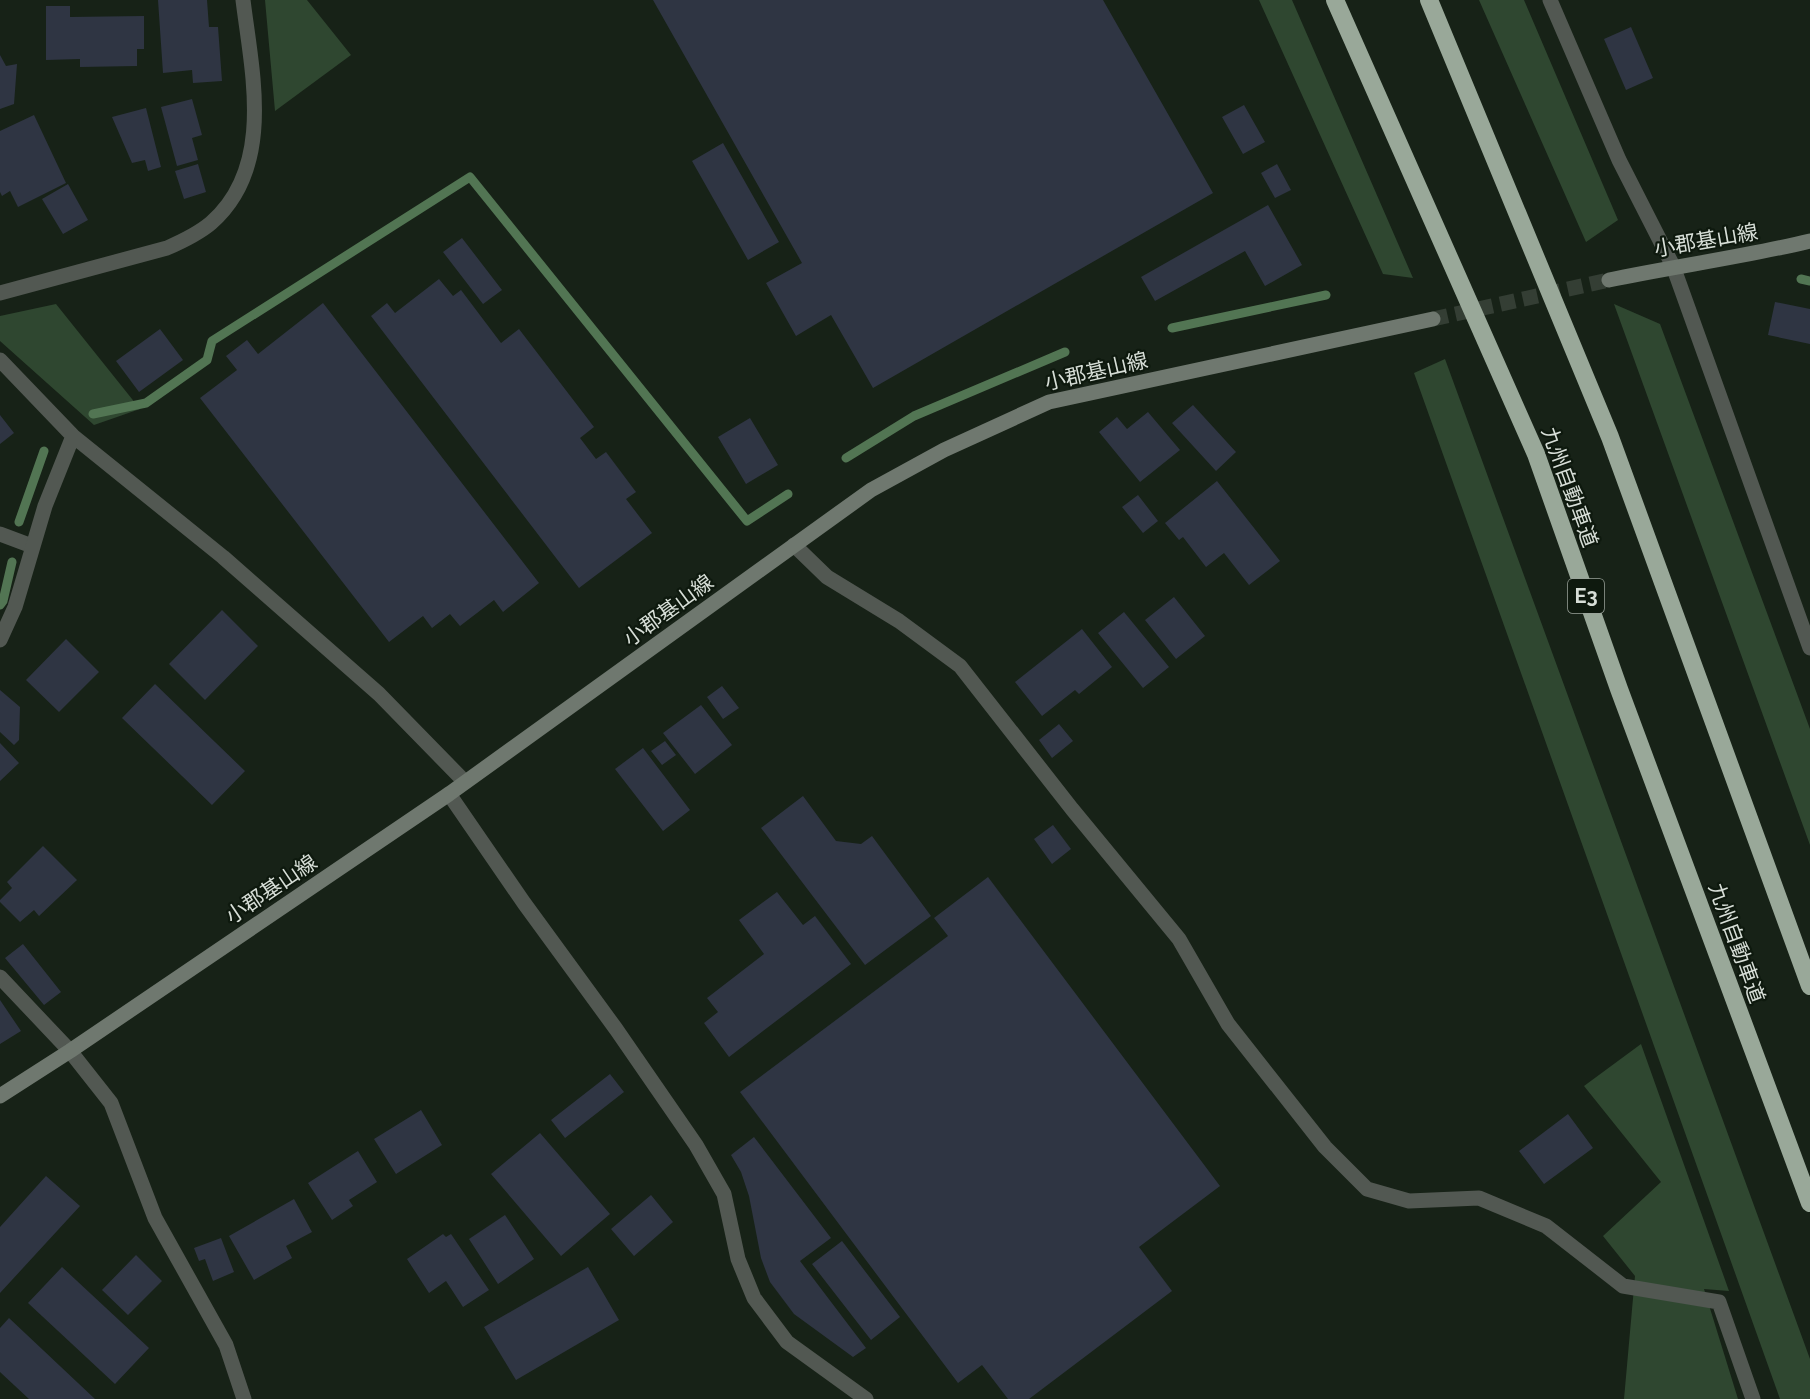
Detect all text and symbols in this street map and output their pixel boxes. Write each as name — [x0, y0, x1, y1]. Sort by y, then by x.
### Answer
street label: 小郡基山線 — [1652, 219, 1760, 261]
street label: 小郡基山線 — [1042, 347, 1150, 395]
street label: 九州自動車道 — [1537, 424, 1603, 550]
street label: 小郡基山線 — [618, 569, 718, 651]
road number: E3 — [1568, 579, 1604, 613]
street label: 小郡基山線 — [220, 849, 322, 929]
street label: 九州自動車道 — [1704, 880, 1770, 1006]

